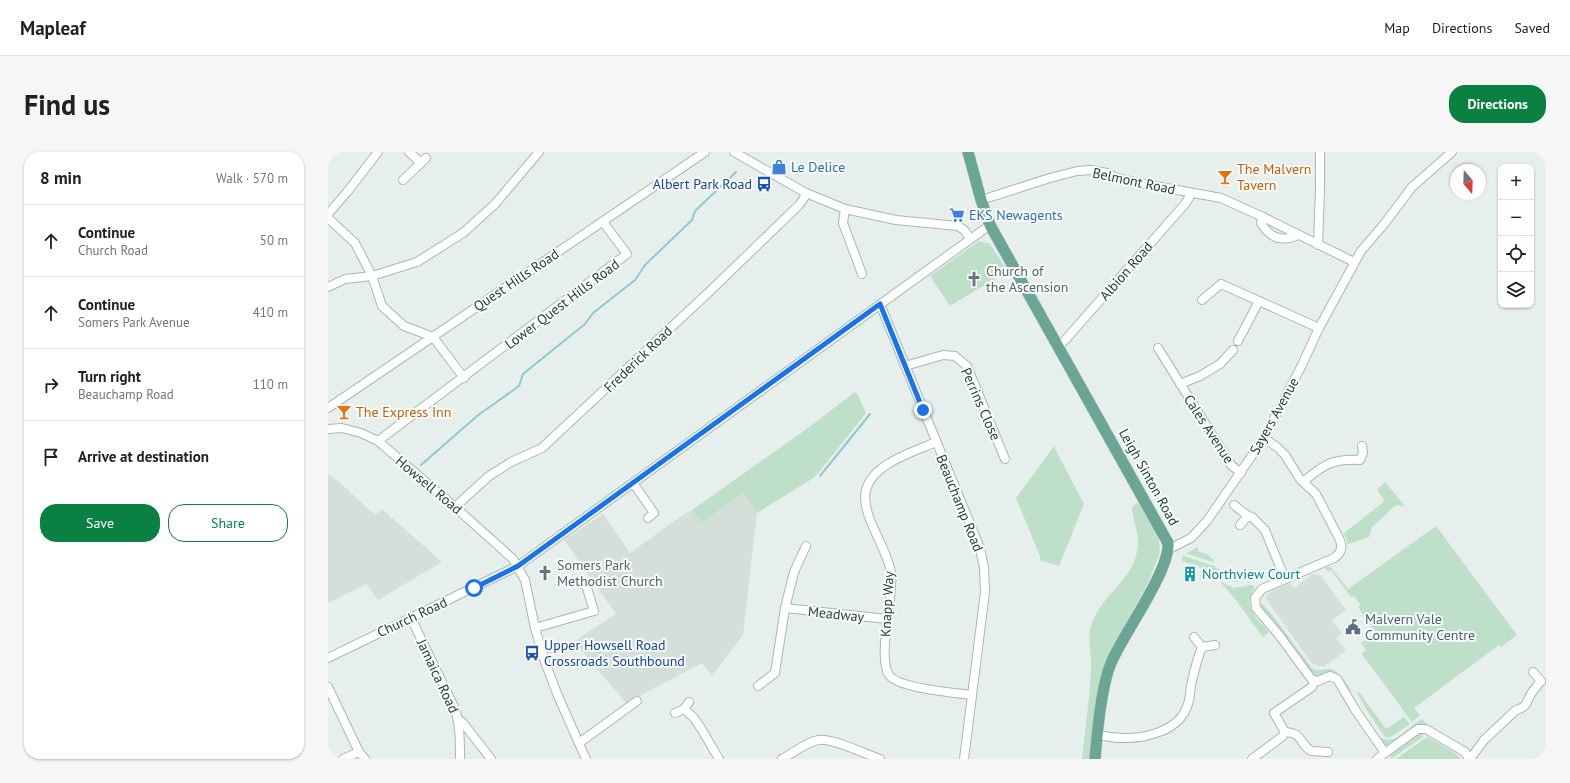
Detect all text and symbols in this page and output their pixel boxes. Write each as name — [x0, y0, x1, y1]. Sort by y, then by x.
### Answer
text: Mapleaf — [20, 16, 86, 40]
text: Map — [1384, 19, 1410, 37]
text: Directions — [1432, 19, 1492, 37]
text: Saved — [1514, 19, 1550, 37]
button: Directions — [1449, 85, 1546, 123]
text: Find us — [24, 86, 110, 123]
shop icon: Le Delice — [770, 158, 788, 176]
place label: Le Delice — [791, 158, 845, 176]
place label: The Malvern Tavern — [1237, 160, 1312, 194]
street label: Belmont Road — [1091, 163, 1177, 199]
north arrow — [1450, 164, 1486, 200]
map controls — [1498, 164, 1534, 308]
button: + — [1498, 164, 1534, 200]
text: 8 min — [40, 167, 81, 189]
bar icon: The Malvern Tavern — [1216, 168, 1234, 186]
text: Walk · 570 m — [216, 170, 288, 187]
place label: Albert Park Road — [653, 175, 752, 193]
bus stop icon: Albert Park Road — [755, 175, 773, 193]
button: − — [1498, 200, 1534, 236]
supermarket icon: EKS Newagents — [948, 206, 966, 224]
place label: EKS Newagents — [969, 206, 1063, 224]
text: Continue — [78, 223, 135, 242]
icon: ahead — [40, 230, 62, 252]
text: 50 m — [260, 232, 288, 249]
button: locate — [1498, 236, 1534, 272]
street label: Albion Road — [1096, 238, 1156, 304]
text: Church Road — [78, 242, 148, 259]
street label: Quest Hills Road — [470, 245, 562, 315]
street label: Lower Quest Hills Road — [501, 255, 623, 353]
place label: Church of the Ascension — [986, 262, 1068, 296]
church icon: Church of the Ascension — [965, 270, 983, 288]
button: layers — [1498, 272, 1534, 308]
text: Continue — [78, 295, 135, 314]
icon: ahead — [40, 302, 62, 324]
text: 410 m — [253, 304, 288, 321]
text: Somers Park Avenue — [78, 314, 190, 331]
street label: Frederick Road — [600, 322, 676, 396]
street label: Perrins Close — [957, 365, 1005, 443]
text: Turn right — [78, 367, 141, 386]
icon: right — [40, 374, 62, 396]
street label: Sayers Avenue — [1245, 374, 1303, 458]
text: 110 m — [253, 376, 288, 393]
text: Beauchamp Road — [78, 386, 174, 403]
street label: Cales Avenue — [1180, 391, 1238, 467]
route end — [914, 401, 932, 419]
bar icon: The Express Inn — [335, 403, 353, 421]
place label: The Express Inn — [356, 403, 451, 421]
street label: Leigh Sinton Road — [1115, 425, 1183, 529]
icon: arrive — [40, 446, 62, 468]
text: Arrive at destination — [78, 447, 209, 466]
street label: Howsell Road — [392, 452, 466, 518]
street label: Beauchamp Road — [932, 452, 988, 554]
button: Save — [40, 504, 160, 542]
button: Share — [168, 504, 288, 542]
place label: Somers Park Methodist Church — [557, 556, 663, 590]
church icon: Somers Park Methodist Church — [536, 564, 554, 582]
building icon: Northview Court — [1181, 565, 1199, 583]
place label: Northview Court — [1202, 565, 1300, 583]
street label: Knapp Way — [876, 570, 898, 637]
route start — [465, 579, 483, 597]
street label: Church Road — [374, 593, 450, 641]
street label: Meadway — [807, 602, 865, 626]
place label: Malvern Vale Community Centre — [1365, 610, 1475, 644]
public building icon: Malvern Vale Community Centre — [1344, 618, 1362, 636]
street label: Jamaica Road — [413, 635, 463, 716]
place label: Upper Howsell Road Crossroads Southbound — [544, 636, 685, 670]
bus stop icon: Upper Howsell Road Crossroads Southbound — [523, 644, 541, 662]

